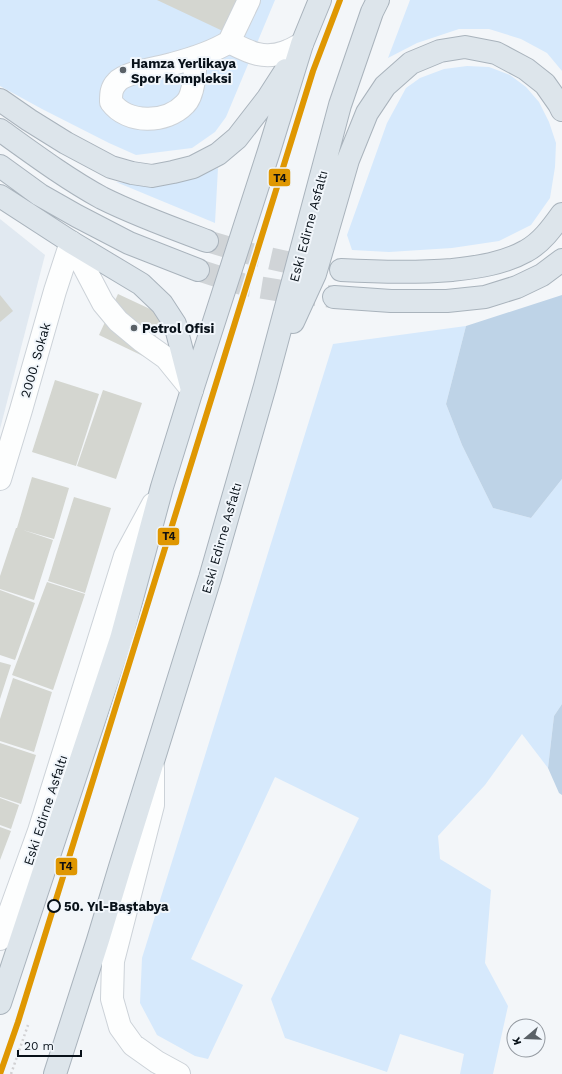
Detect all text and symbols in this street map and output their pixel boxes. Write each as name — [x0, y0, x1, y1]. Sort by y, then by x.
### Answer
place label: Hamza Yerlikaya Spor Kompleksi — [131, 56, 236, 86]
marker: Hamza Yerlikaya Spor Kompleksi — [118, 65, 128, 75]
line badge: T4 — [268, 168, 291, 187]
street label: Eski Edirne Asfaltı — [286, 169, 331, 284]
text: T4 — [273, 172, 287, 185]
street label: 2000. Sokak — [18, 320, 54, 399]
place label: Petrol Ofisi — [142, 321, 214, 336]
marker: Petrol Ofisi — [129, 323, 139, 333]
street label: Eski Edirne Asfaltı — [198, 481, 245, 595]
line badge: T4 — [157, 527, 180, 546]
text: T4 — [162, 530, 176, 543]
street label: Eski Edirne Asfaltı — [21, 753, 70, 867]
line badge: T4 — [55, 857, 78, 876]
text: T4 — [59, 860, 73, 873]
marker: 50. Yıl-Baştabya — [47, 899, 61, 913]
place label: 50. Yıl-Baştabya — [64, 899, 169, 914]
north arrow — [506, 1018, 546, 1058]
scale bar — [18, 1032, 81, 1058]
text: K — [510, 1035, 524, 1047]
text: 20 m — [24, 1039, 54, 1053]

